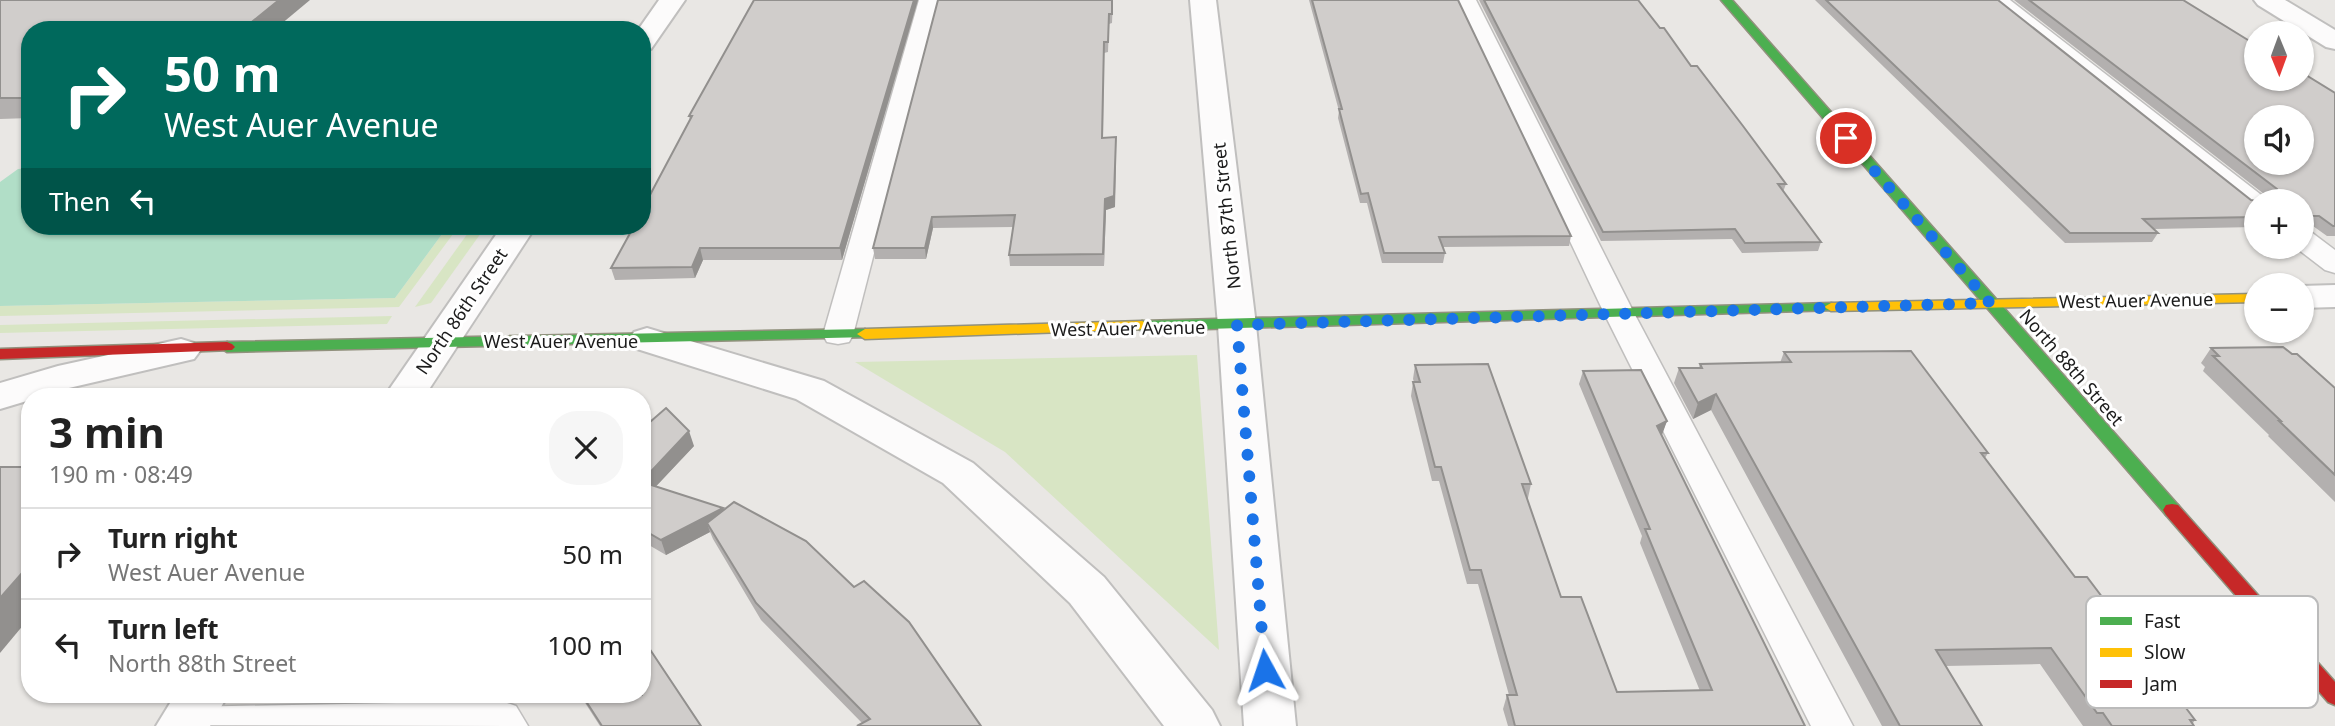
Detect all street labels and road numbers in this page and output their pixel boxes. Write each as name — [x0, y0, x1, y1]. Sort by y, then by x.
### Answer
street label: North 87th Street — [1206, 141, 1246, 291]
street label: North 86th Street — [410, 243, 512, 379]
street label: West Auer Avenue — [2059, 287, 2213, 313]
street label: North 88th Street — [2015, 303, 2130, 431]
street label: West Auer Avenue — [1051, 315, 1205, 341]
street label: West Auer Avenue — [484, 329, 638, 353]

